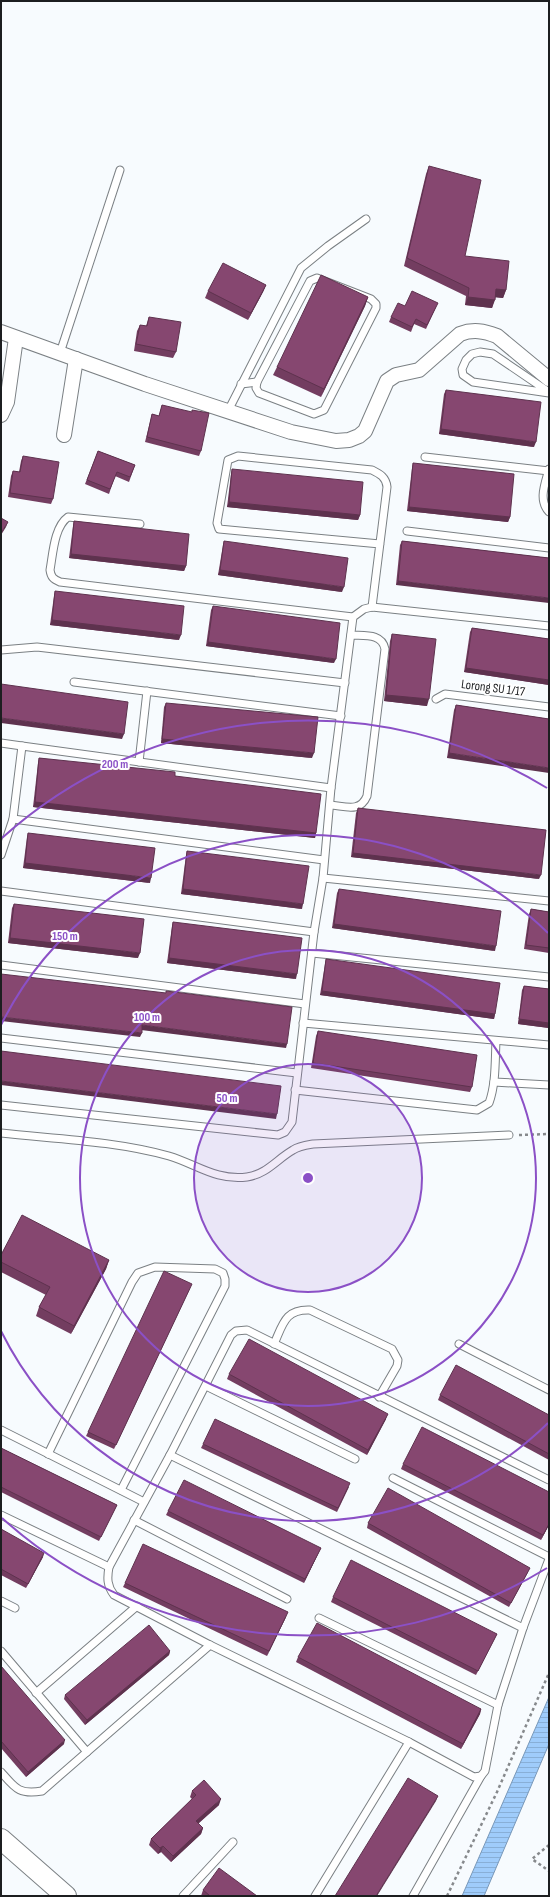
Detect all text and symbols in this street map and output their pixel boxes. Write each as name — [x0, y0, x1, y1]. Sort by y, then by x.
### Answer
street label: Lorong SU 1/17 — [460, 676, 527, 700]
text: 200 m — [102, 757, 128, 772]
text: 150 m — [52, 929, 78, 944]
text: 100 m — [134, 1010, 160, 1025]
text: 50 m — [217, 1091, 237, 1106]
centre of rings — [301, 1171, 315, 1185]

